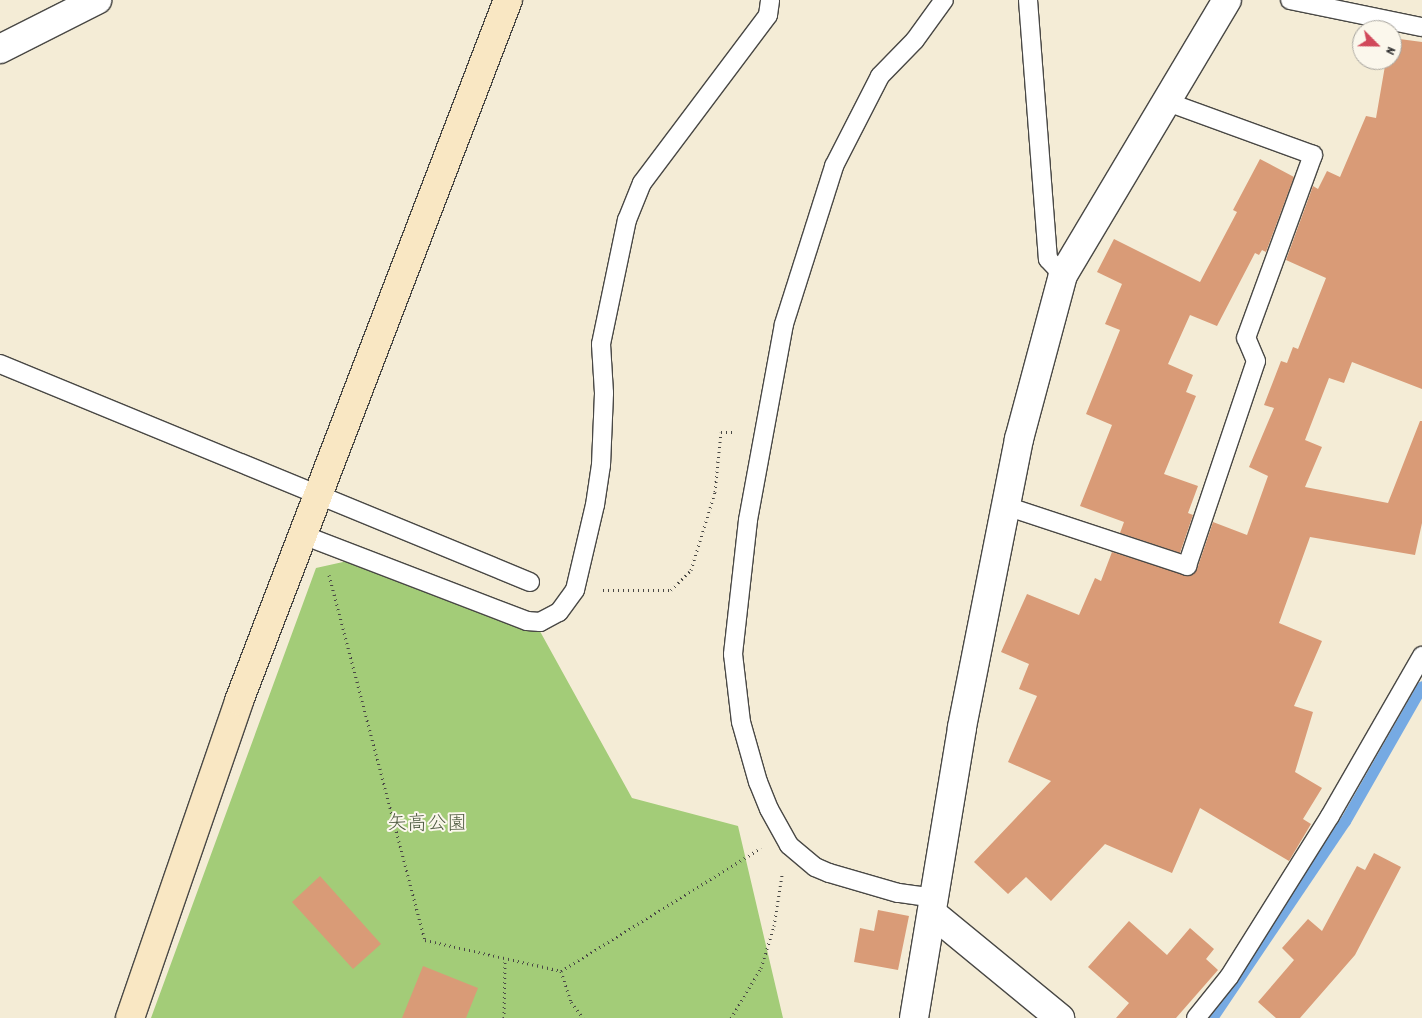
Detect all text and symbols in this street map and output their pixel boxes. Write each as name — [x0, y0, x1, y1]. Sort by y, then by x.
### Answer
north arrow — [1352, 20, 1402, 70]
text: N — [1379, 43, 1400, 58]
park label: 矢高公園 — [387, 813, 467, 837]

